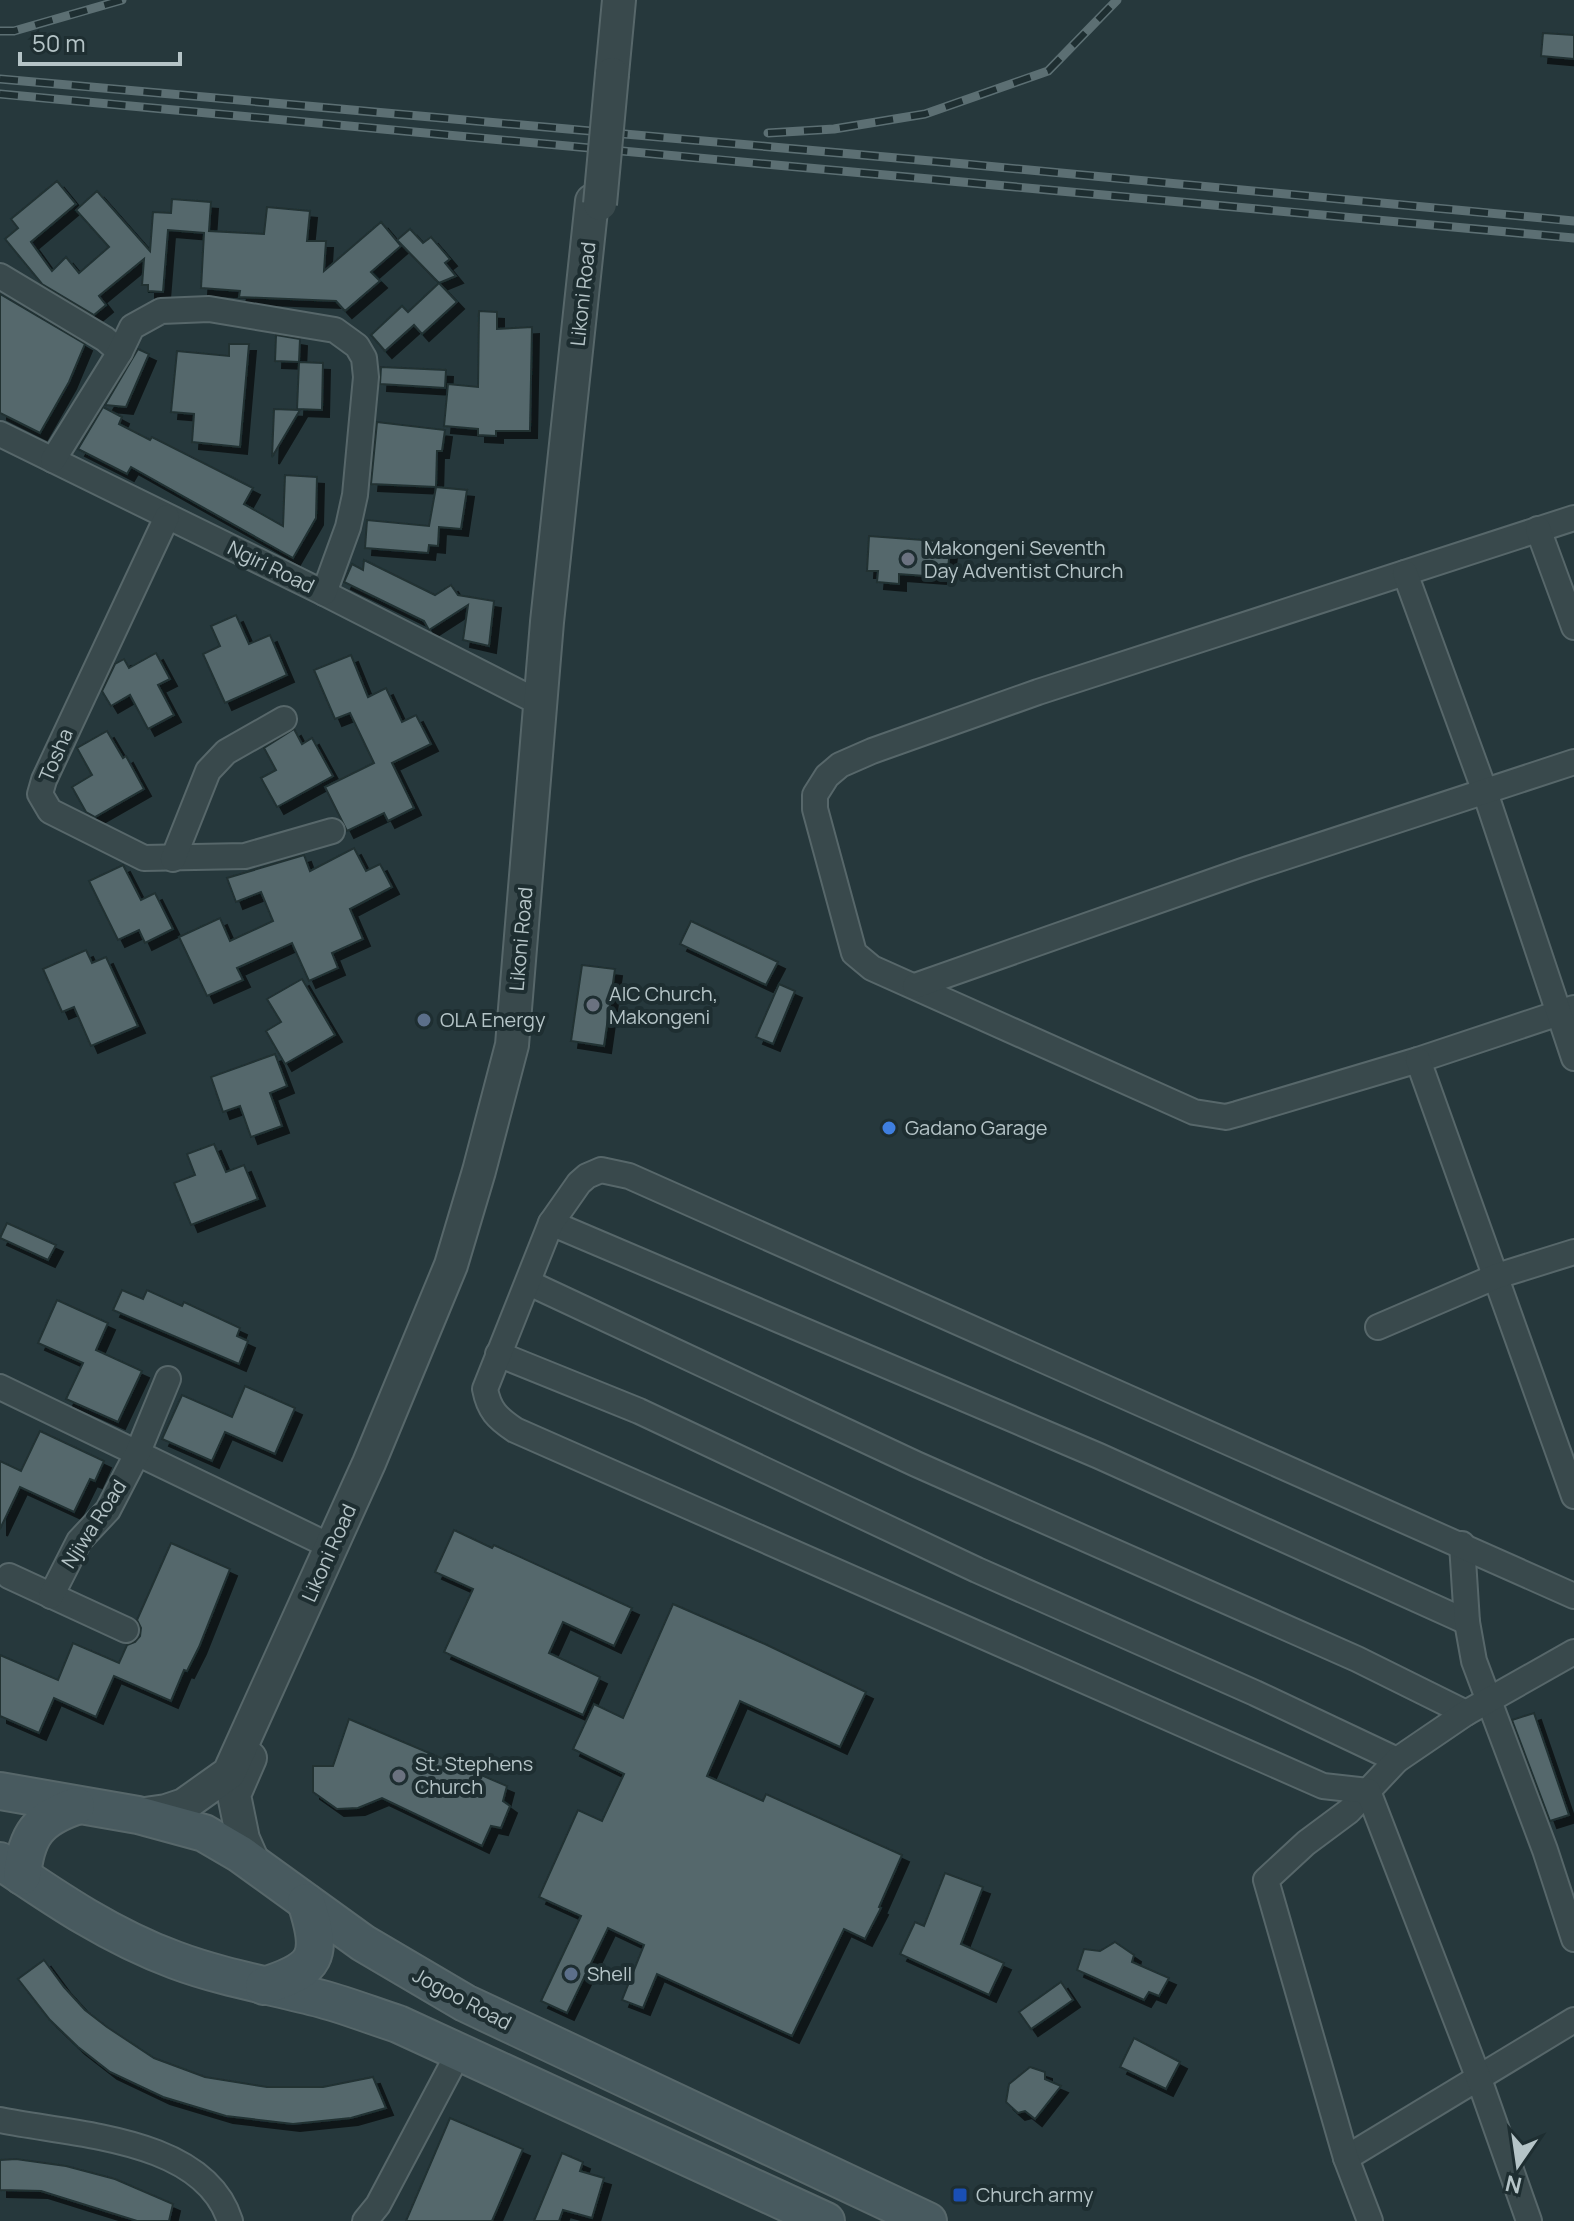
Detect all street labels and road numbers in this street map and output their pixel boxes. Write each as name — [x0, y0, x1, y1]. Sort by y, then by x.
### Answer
street label: Likoni Road — [564, 241, 601, 347]
street label: Ngiri Road — [223, 534, 319, 599]
street label: Tosha — [32, 724, 79, 786]
street label: Likoni Road — [503, 886, 538, 992]
street label: Njiwa Road — [55, 1474, 132, 1573]
street label: Likoni Road — [295, 1500, 362, 1606]
street label: Jogoo Road — [408, 1961, 516, 2036]

